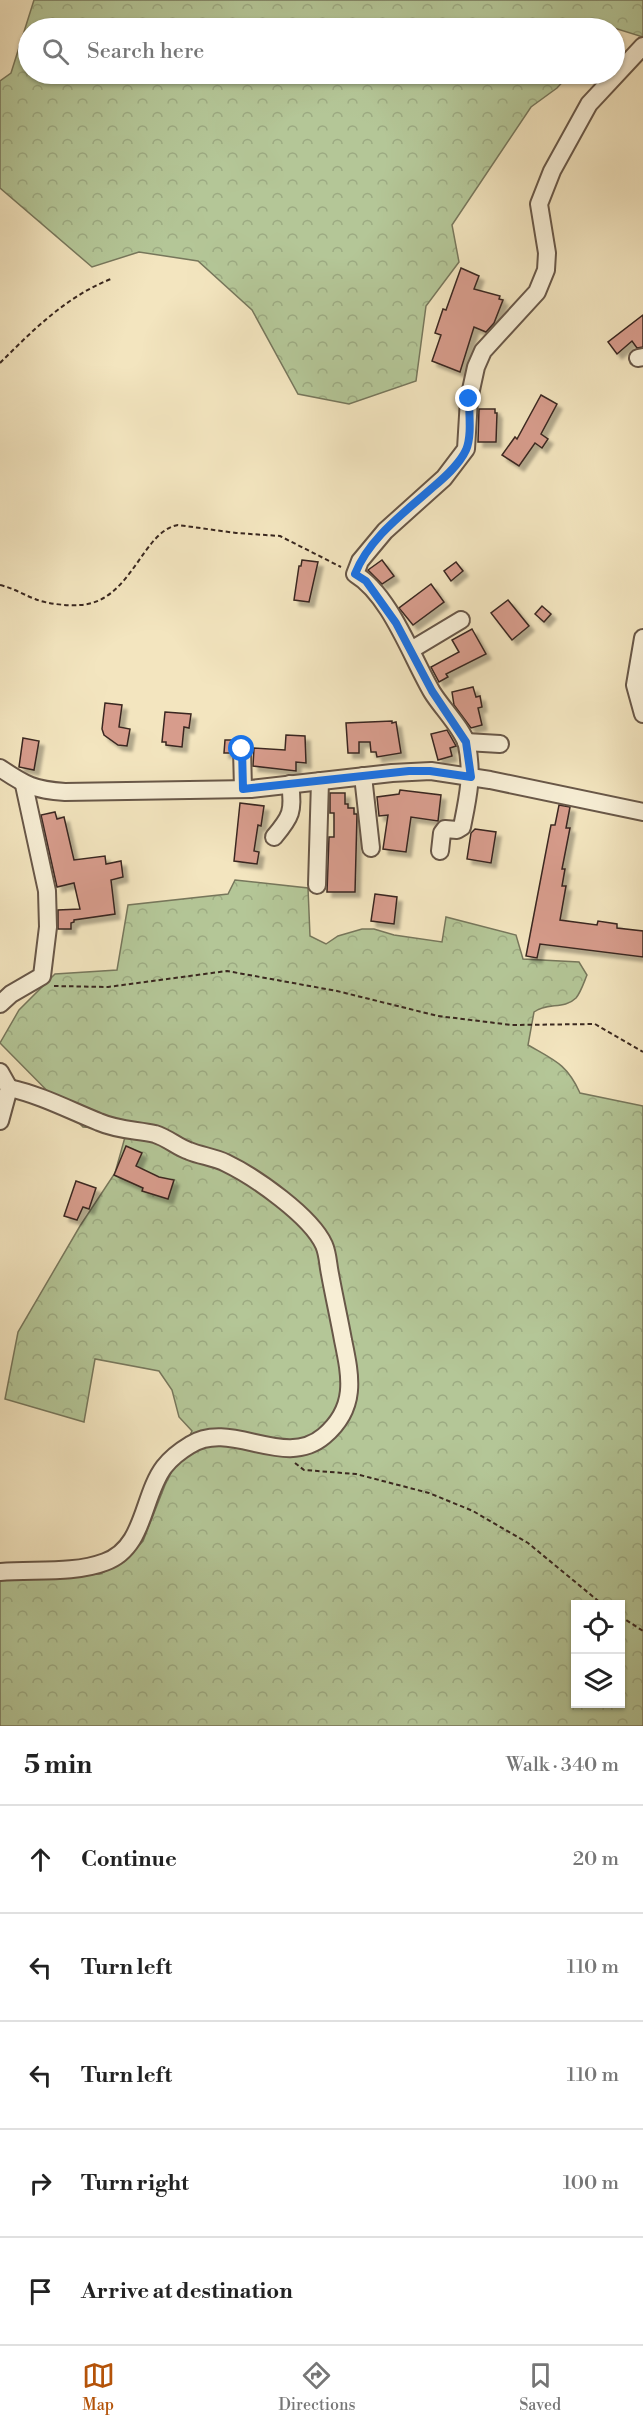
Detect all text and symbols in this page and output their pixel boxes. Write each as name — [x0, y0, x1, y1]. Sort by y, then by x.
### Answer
search box — [18, 18, 625, 84]
icon: search — [39, 35, 72, 68]
text: Search here — [87, 38, 204, 65]
route end — [455, 385, 481, 411]
route start — [228, 735, 254, 761]
map controls — [571, 1600, 625, 1708]
button: locate — [571, 1600, 625, 1654]
button: layers — [571, 1654, 625, 1708]
text: 5 min — [24, 1749, 92, 1781]
text: Walk · 340 m — [506, 1753, 619, 1778]
icon: ahead — [24, 1843, 57, 1876]
text: Continue — [81, 1846, 177, 1873]
text: 20 m — [573, 1847, 619, 1872]
icon: left — [24, 1951, 57, 1984]
text: Turn left — [81, 1954, 172, 1981]
text: 110 m — [567, 1955, 619, 1980]
icon: left — [24, 2059, 57, 2092]
text: Turn left — [81, 2062, 172, 2089]
text: 110 m — [567, 2063, 619, 2088]
icon: right — [24, 2167, 57, 2200]
text: Turn right — [81, 2170, 189, 2197]
text: 100 m — [563, 2171, 619, 2196]
icon: arrive — [24, 2275, 57, 2308]
text: Arrive at destination — [81, 2278, 293, 2305]
tab: Map — [82, 2359, 115, 2415]
tab: Directions — [278, 2359, 356, 2415]
tab: Saved — [519, 2359, 561, 2415]

